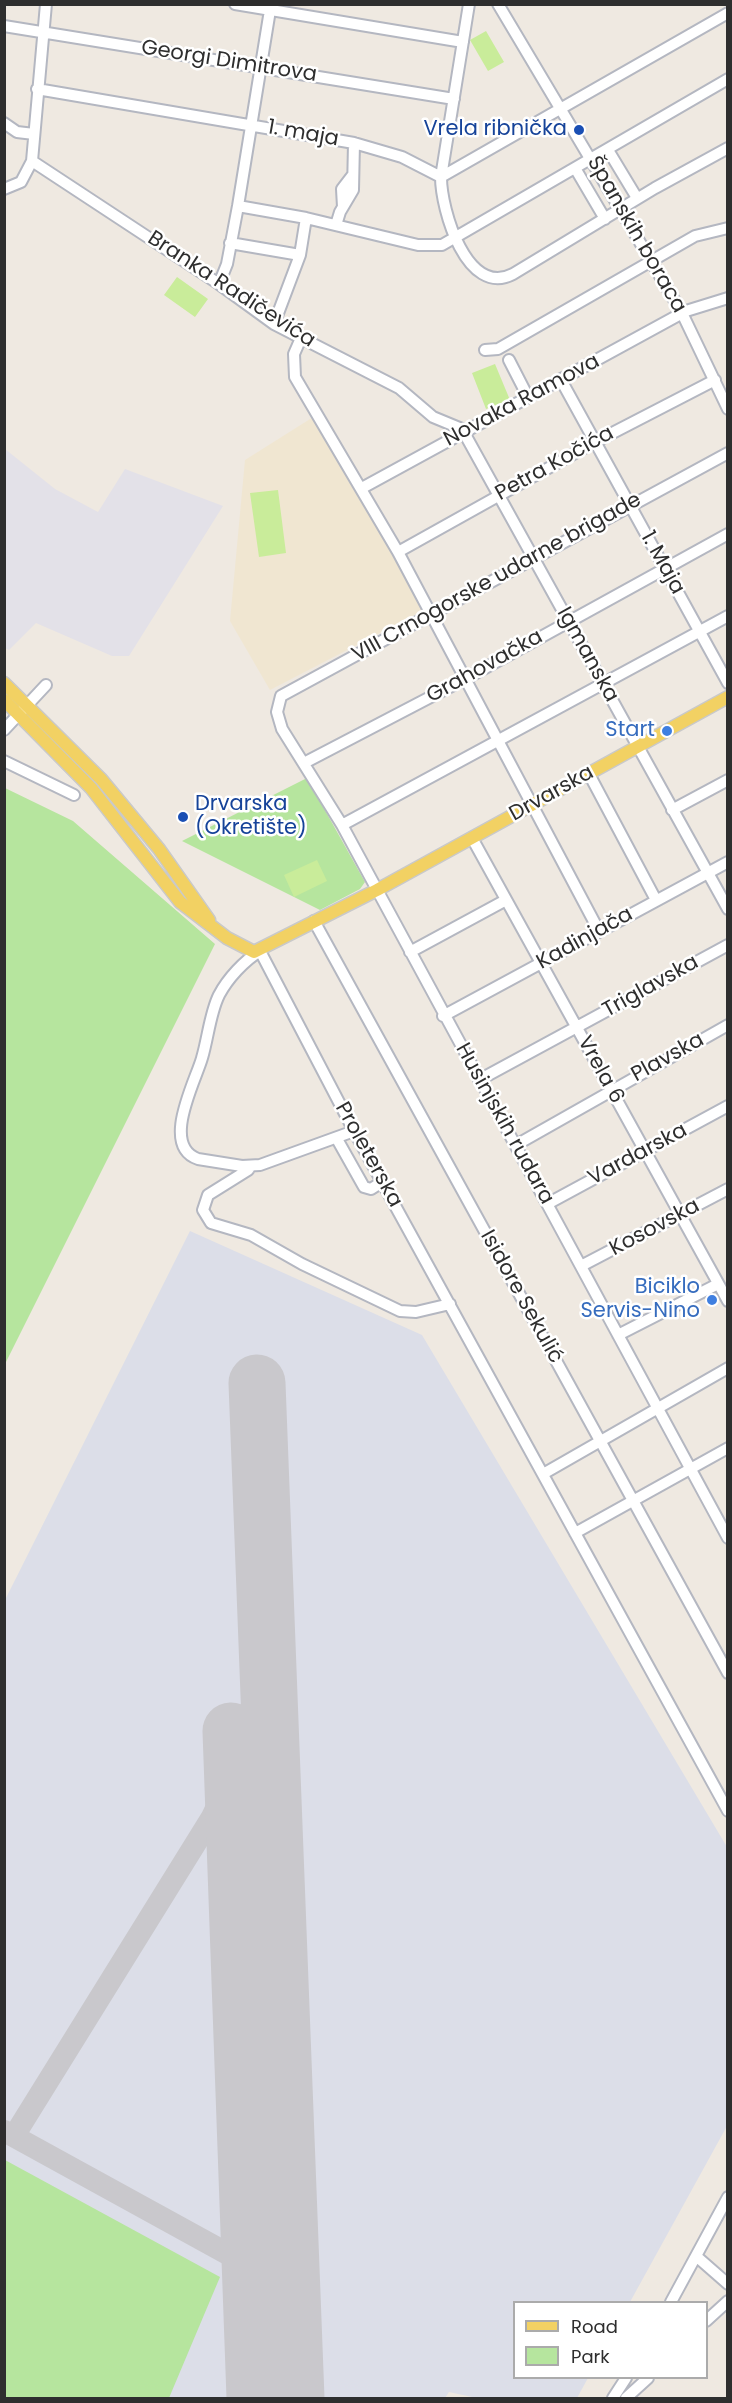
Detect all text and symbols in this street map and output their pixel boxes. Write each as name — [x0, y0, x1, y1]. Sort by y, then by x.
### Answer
street label: Georgi Dimitrova — [139, 36, 319, 88]
street label: 1. maja — [265, 115, 341, 153]
place label: Vrela ribnička — [423, 117, 567, 143]
marker: Vrela ribnička — [572, 123, 586, 137]
street label: Španskih boraca — [581, 152, 691, 318]
street label: Branka Radičevića — [142, 226, 320, 354]
street label: Novaka Ramova — [440, 349, 604, 453]
street label: Petra Kočića — [491, 421, 619, 507]
street label: VIII Crnogorske udarne brigade — [348, 488, 646, 668]
street label: 1. Maja — [634, 527, 690, 599]
street label: Igmanska — [551, 603, 623, 707]
street label: Grahovačka — [422, 625, 548, 709]
place label: Start — [605, 718, 655, 744]
marker: Start — [660, 724, 674, 738]
street label: Drvarska — [505, 761, 599, 827]
place label: Drvarska (Okretište) — [195, 792, 307, 842]
marker: Drvarska (Okretište) — [176, 810, 190, 824]
street label: Kadinjača — [533, 902, 637, 976]
street label: Triglavska — [599, 950, 703, 1024]
street label: Plavska — [627, 1028, 709, 1088]
street label: Vrela 6 — [571, 1032, 629, 1108]
street label: Husinjskih rudara — [449, 1039, 559, 1209]
street label: Proleterska — [329, 1098, 407, 1212]
street label: Vardarska — [584, 1118, 692, 1192]
street label: Kosovska — [606, 1194, 704, 1262]
street label: Isidore Sekulić — [474, 1226, 568, 1368]
place label: Biciklo Servis-Nino — [581, 1275, 700, 1325]
marker: Biciklo Servis-Nino — [705, 1293, 719, 1307]
legend — [513, 2301, 708, 2379]
text: Road — [571, 2314, 618, 2339]
text: Park — [571, 2344, 610, 2369]

